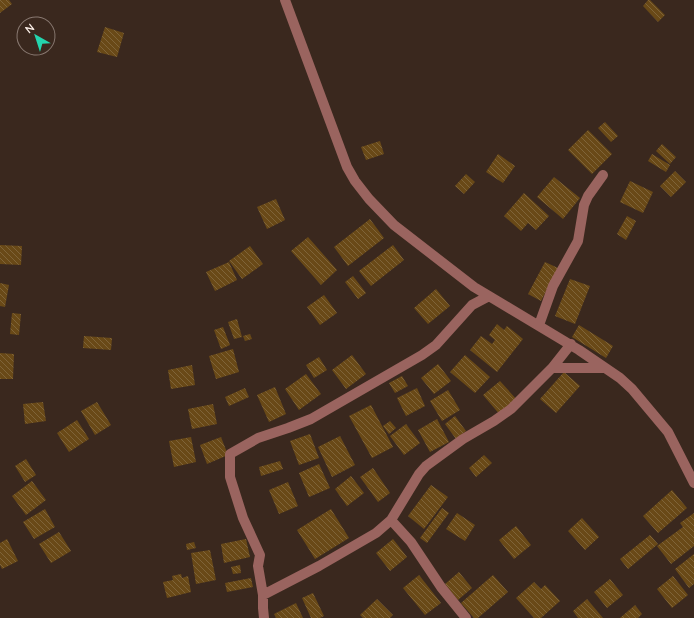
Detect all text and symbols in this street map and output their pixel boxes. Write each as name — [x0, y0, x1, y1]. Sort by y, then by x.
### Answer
north arrow — [16, 16, 56, 56]
text: N — [22, 20, 37, 36]

